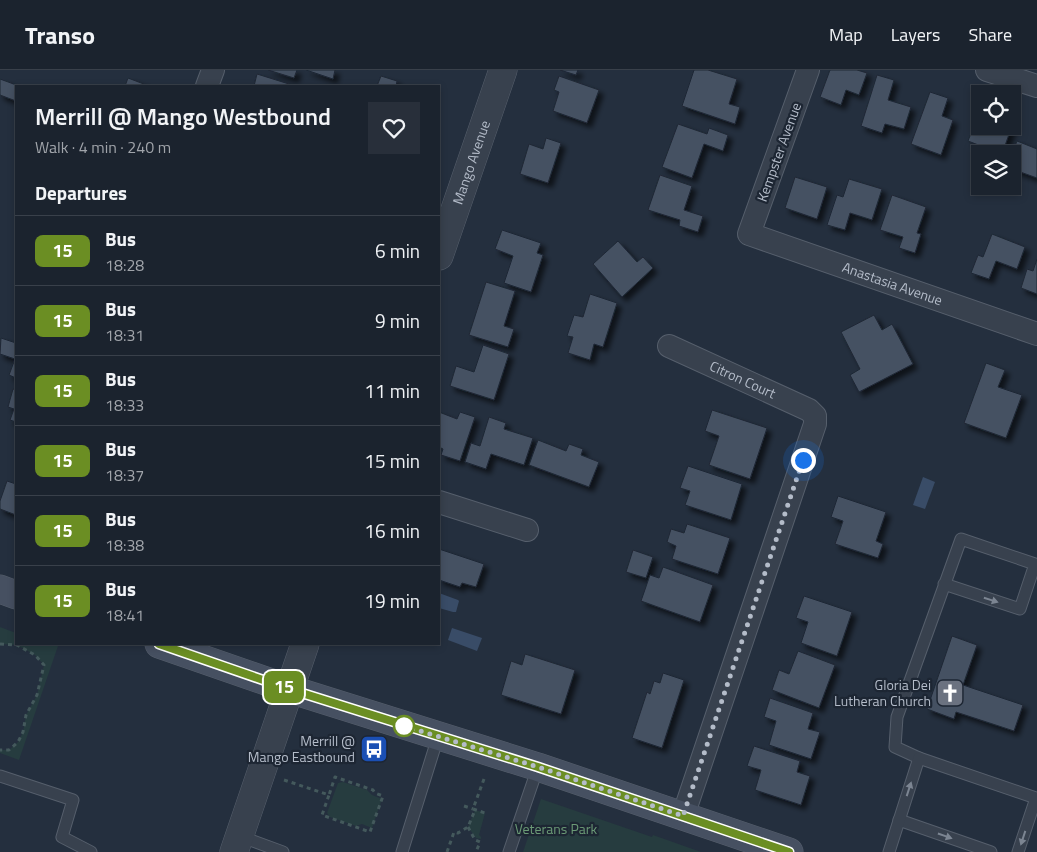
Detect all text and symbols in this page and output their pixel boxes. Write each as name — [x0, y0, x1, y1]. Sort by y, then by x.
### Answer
text: Transo — [25, 17, 95, 53]
text: Map — [829, 21, 863, 48]
text: Layers — [891, 21, 940, 48]
text: Share — [968, 21, 1012, 48]
map controls — [971, 85, 1021, 195]
button: locate — [971, 85, 1021, 135]
text: Merrill @ Mango Westbound — [35, 98, 331, 134]
street label: Kempster Avenue — [751, 99, 806, 204]
button: heart — [368, 102, 420, 154]
street label: Mango Avenue — [447, 117, 495, 207]
text: Walk · 4 min · 240 m — [35, 135, 171, 159]
button: layers — [971, 145, 1021, 195]
text: Departures — [35, 178, 127, 207]
text: Bus — [105, 224, 136, 253]
text: 6 min — [375, 236, 420, 265]
text: 15 — [52, 237, 73, 264]
text: 18:28 — [105, 253, 144, 277]
street label: Anastasia Avenue — [839, 256, 945, 310]
text: Bus — [105, 294, 136, 323]
text: 9 min — [375, 306, 420, 335]
text: 15 — [52, 307, 73, 334]
text: 18:31 — [105, 323, 144, 347]
street label: Citron Court — [706, 355, 779, 403]
text: Bus — [105, 364, 136, 393]
text: 11 min — [364, 376, 420, 405]
text: 15 — [52, 377, 73, 404]
text: 18:33 — [105, 393, 144, 417]
text: Bus — [105, 434, 136, 463]
text: 15 min — [364, 446, 420, 475]
text: 15 — [52, 447, 73, 474]
your location — [791, 448, 816, 473]
text: 18:37 — [105, 463, 144, 487]
text: Bus — [105, 504, 136, 533]
text: 16 min — [364, 516, 420, 545]
text: 15 — [52, 517, 73, 544]
text: 18:38 — [105, 533, 144, 557]
text: Bus — [105, 574, 136, 603]
text: 19 min — [364, 586, 420, 615]
text: 15 — [52, 587, 73, 614]
one-way arrow — [983, 596, 998, 604]
text: 18:41 — [105, 603, 144, 627]
line badge: 15 — [262, 671, 306, 703]
text: 15 — [274, 673, 294, 700]
place label: Gloria Dei Lutheran Church — [834, 674, 931, 711]
church icon: Gloria Dei Lutheran Church — [935, 678, 965, 708]
unlabelled marker — [393, 715, 415, 737]
place label: Merrill @ Mango Eastbound — [248, 730, 355, 767]
bus stop icon: Merrill @ Mango Eastbound — [359, 734, 389, 764]
one-way arrow — [905, 781, 913, 796]
park label: Veterans Park — [515, 818, 598, 839]
one-way arrow — [1019, 830, 1026, 845]
one-way arrow — [937, 833, 952, 840]

